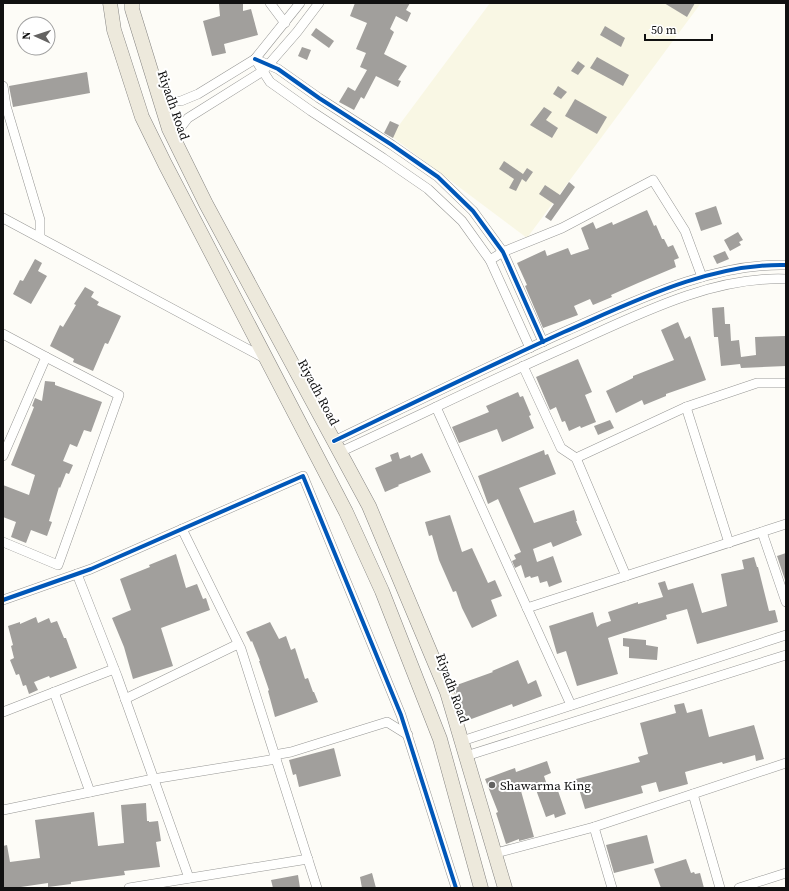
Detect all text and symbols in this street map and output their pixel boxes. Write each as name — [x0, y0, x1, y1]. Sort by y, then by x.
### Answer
north arrow — [16, 16, 56, 56]
scale bar — [645, 16, 712, 42]
text: 50 m — [651, 22, 677, 38]
text: N — [19, 31, 34, 40]
street label: Riyadh Road — [154, 68, 194, 143]
street label: Riyadh Road — [294, 356, 343, 429]
street label: Riyadh Road — [432, 651, 473, 726]
place label: Shawarma King — [500, 777, 591, 794]
marker: Shawarma King — [487, 780, 497, 790]

